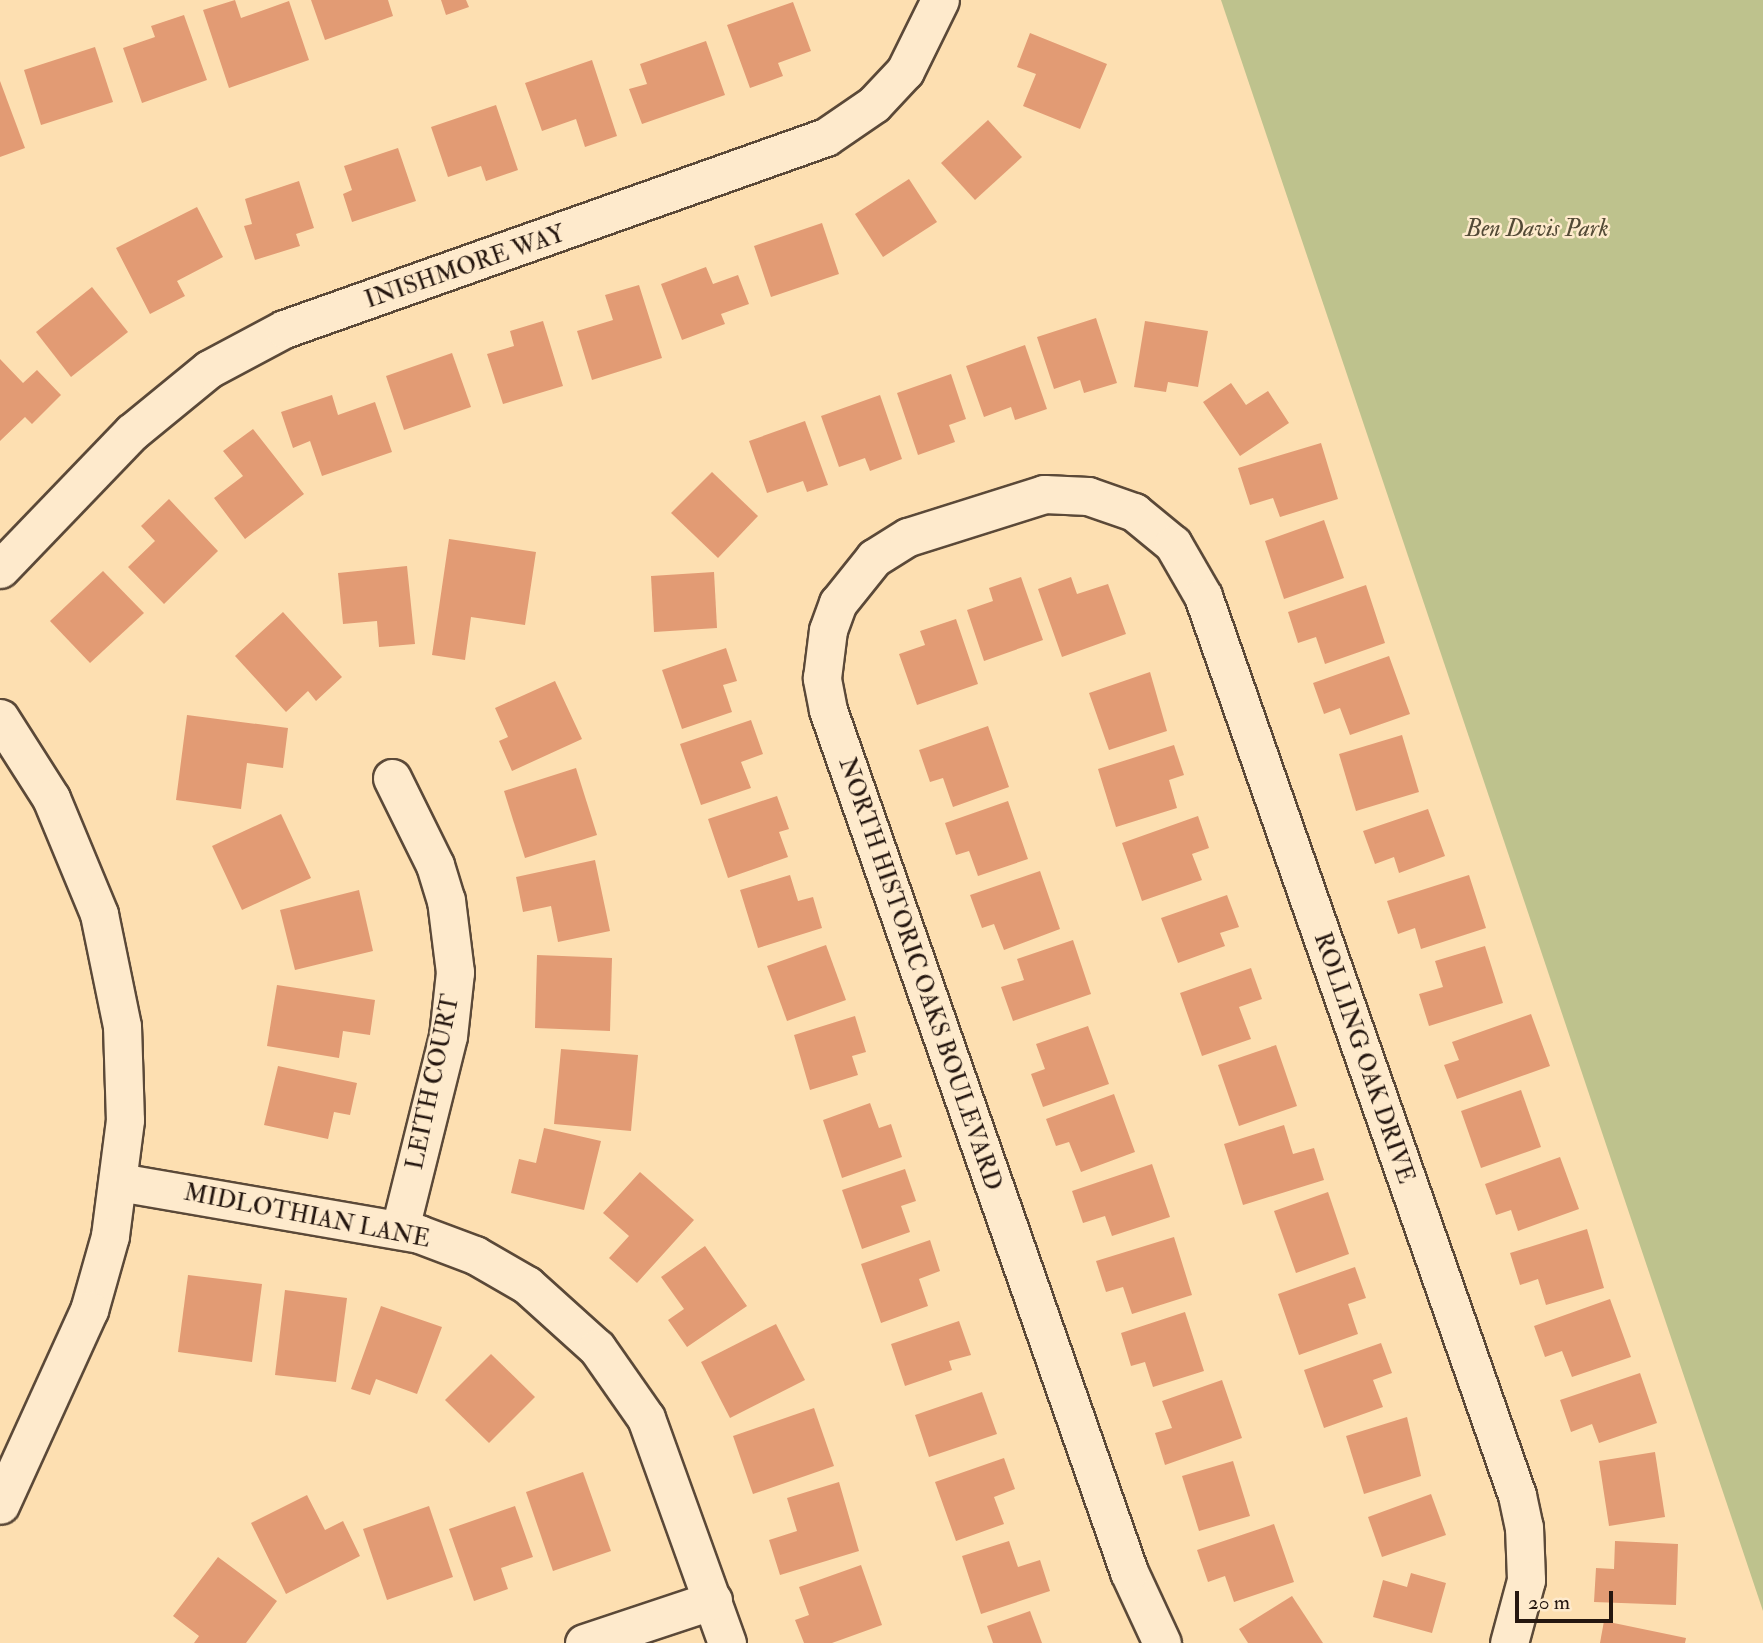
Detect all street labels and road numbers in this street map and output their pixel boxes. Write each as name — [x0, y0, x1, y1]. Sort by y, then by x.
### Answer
street label: INISHMORE WAY — [361, 219, 569, 315]
street label: NORTH HISTORIC OAKS BOULEVARD — [832, 754, 1008, 1194]
street label: ROLLING OAK DRIVE — [1307, 929, 1421, 1187]
street label: LEITH COURT — [400, 992, 466, 1172]
street label: MIDLOTHIAN LANE — [182, 1178, 432, 1254]

